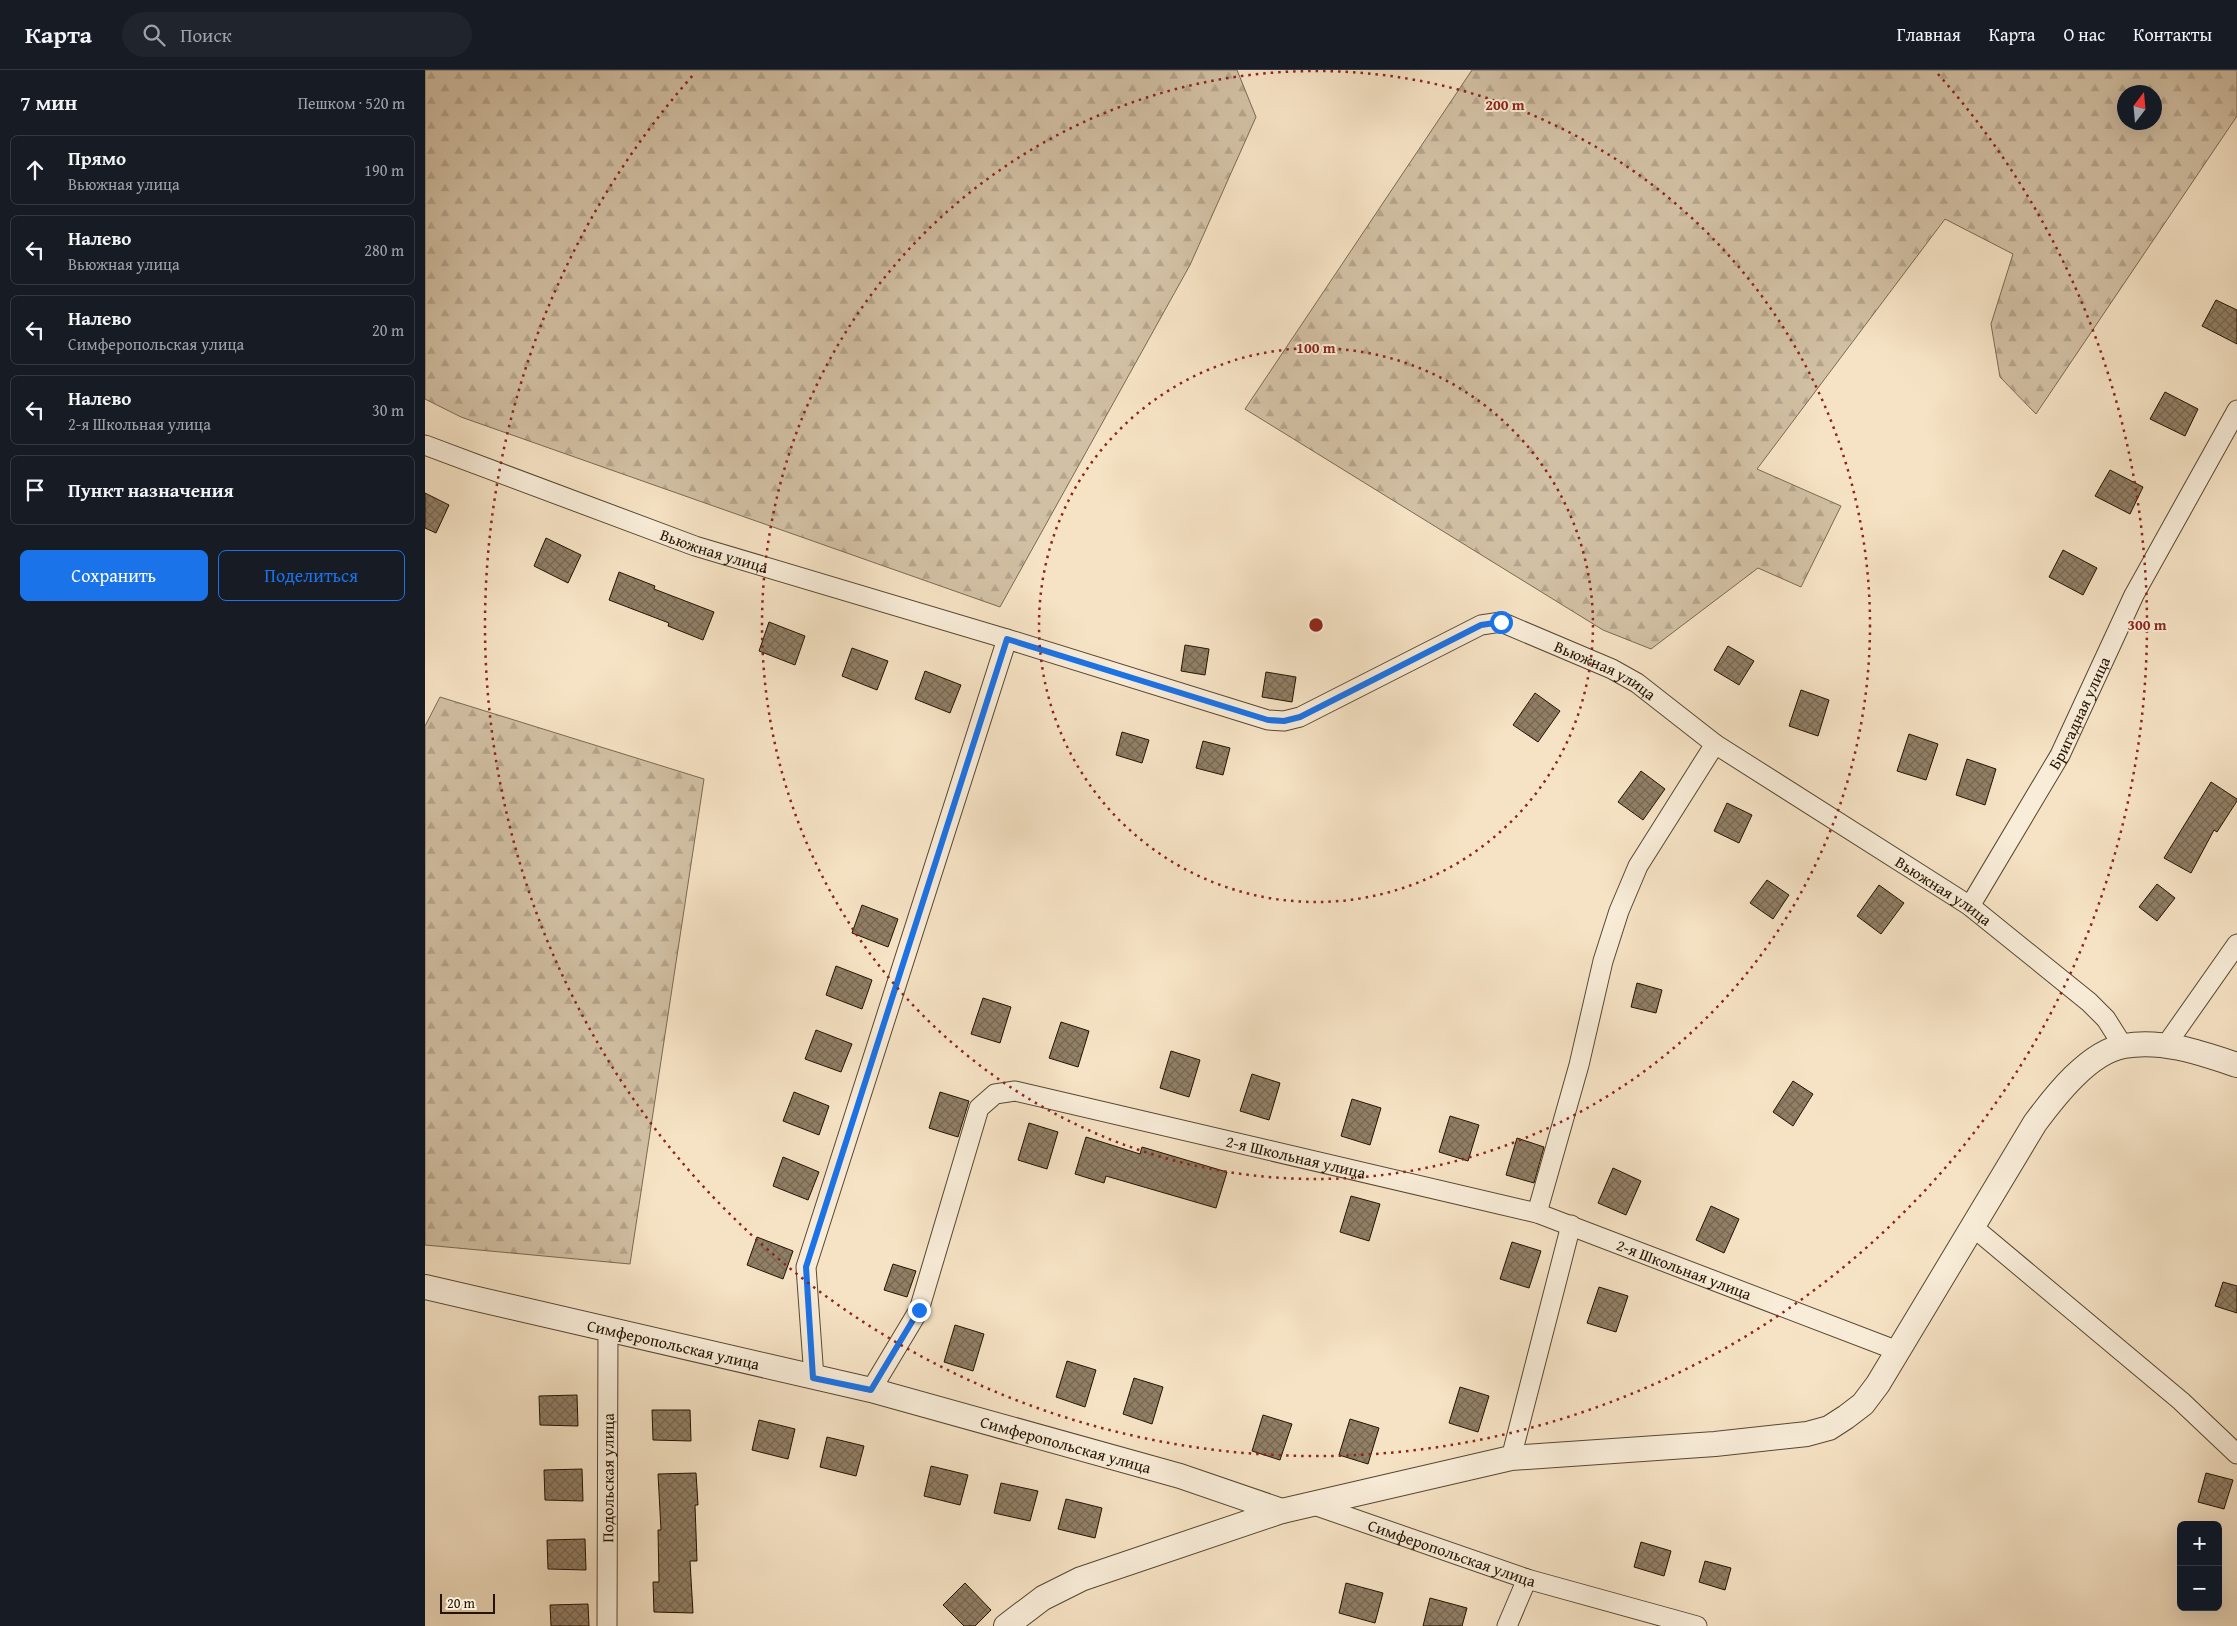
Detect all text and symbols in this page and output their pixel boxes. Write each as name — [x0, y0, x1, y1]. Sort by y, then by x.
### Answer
search box — [122, 12, 472, 57]
text: Карта — [25, 17, 92, 52]
icon: search — [140, 21, 168, 49]
text: Поиск — [180, 21, 232, 49]
text: Главная — [1897, 21, 1961, 48]
text: Карта — [1989, 21, 2035, 48]
text: О нас — [2063, 21, 2105, 48]
text: Контакты — [2133, 21, 2212, 48]
north arrow — [2117, 85, 2162, 130]
text: 7 мин — [20, 87, 77, 118]
text: Пешком · 520 m — [298, 91, 405, 115]
text: 200 m — [1485, 94, 1525, 115]
text: Прямо — [68, 144, 126, 172]
icon: ahead — [21, 156, 49, 184]
text: 190 m — [364, 158, 404, 182]
text: Вьюжная улица — [68, 172, 180, 196]
text: Налево — [68, 224, 131, 252]
icon: left — [21, 236, 49, 264]
text: 280 m — [364, 238, 404, 262]
text: Вьюжная улица — [68, 252, 180, 276]
text: Налево — [68, 304, 131, 332]
icon: left — [21, 316, 49, 344]
text: 20 m — [372, 318, 404, 342]
text: Симферопольская улица — [68, 332, 244, 356]
text: 100 m — [1296, 337, 1336, 358]
text: Налево — [68, 384, 131, 412]
icon: left — [21, 396, 49, 424]
text: 30 m — [372, 398, 404, 422]
text: 2-я Школьная улица — [68, 412, 211, 436]
icon: arrive — [21, 476, 49, 504]
text: Пункт назначения — [68, 476, 234, 504]
street label: Вьюжная улица — [657, 522, 771, 579]
button: Сохранить — [20, 550, 208, 601]
button: Поделиться — [218, 550, 405, 601]
route start — [1490, 611, 1513, 634]
text: 300 m — [2127, 614, 2167, 635]
centre of rings — [1307, 616, 1325, 634]
street label: Вьюжная улица — [1551, 634, 1662, 706]
street label: Бригадная улица — [2042, 652, 2116, 774]
street label: Вьюжная улица — [1891, 850, 1998, 932]
street label: 2-я Школьная улица — [1224, 1129, 1369, 1185]
street label: 2-я Школьная улица — [1613, 1232, 1755, 1306]
route end — [908, 1299, 931, 1322]
street label: Симферопольская улица — [585, 1313, 762, 1376]
street label: Симферопольская улица — [978, 1409, 1154, 1480]
street label: Подольская улица — [595, 1413, 620, 1543]
street label: Симферопольская улица — [1365, 1513, 1539, 1593]
map controls — [2177, 1521, 2222, 1611]
button: + — [2177, 1521, 2222, 1566]
button: − — [2177, 1566, 2222, 1611]
scale bar — [440, 1591, 495, 1614]
text: 20 m — [447, 1593, 475, 1613]

